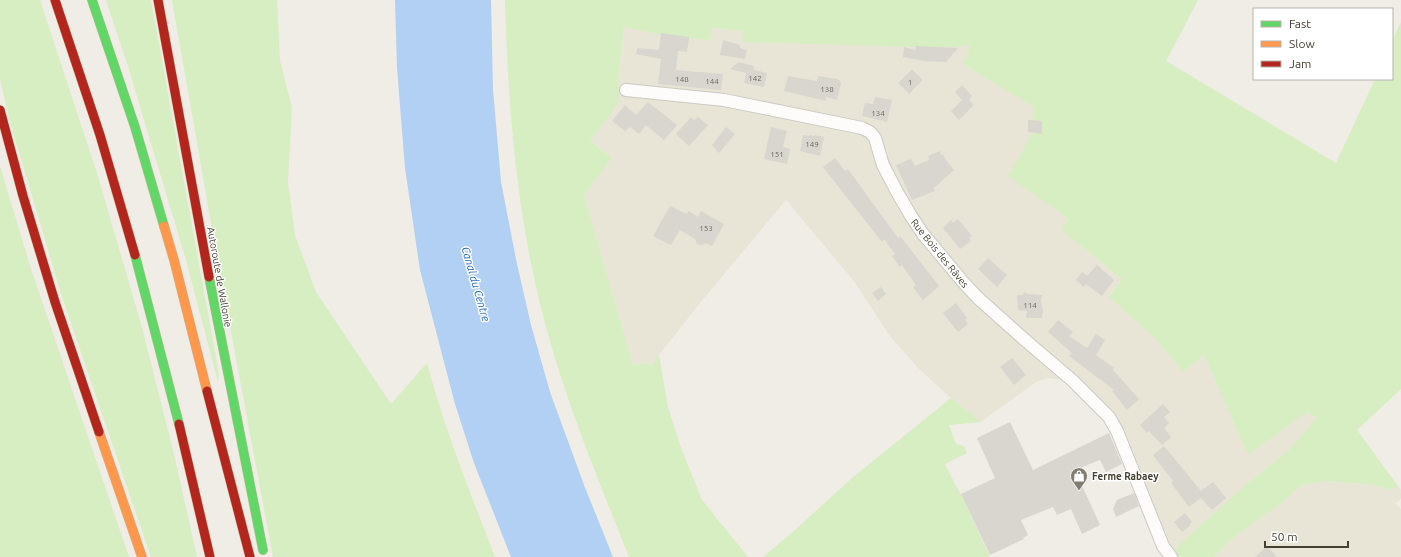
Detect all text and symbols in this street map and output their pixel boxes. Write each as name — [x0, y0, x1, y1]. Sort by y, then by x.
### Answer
legend — [1253, 8, 1393, 80]
text: Fast — [1289, 17, 1311, 30]
text: Slow — [1289, 37, 1315, 50]
text: Jam — [1289, 57, 1311, 70]
house number: 142 — [748, 74, 762, 83]
house number: 148 — [675, 75, 689, 84]
house number: 144 — [705, 77, 719, 86]
house number: 1 — [908, 78, 912, 87]
house number: 138 — [820, 85, 834, 94]
house number: 134 — [871, 109, 885, 118]
house number: 149 — [805, 140, 819, 149]
house number: 151 — [770, 150, 784, 159]
street label: Rue Bois des Râves — [909, 217, 971, 290]
house number: 153 — [699, 224, 713, 233]
street label: Autoroute de Wallonie — [205, 226, 234, 328]
water label: Canal du Centre — [460, 245, 493, 323]
house number: 114 — [1023, 301, 1037, 310]
shop icon: Ferme Rabaey — [1069, 466, 1089, 491]
place label: Ferme Rabaey — [1092, 471, 1159, 482]
scale bar — [1265, 523, 1348, 549]
text: 50 m — [1271, 530, 1298, 543]

